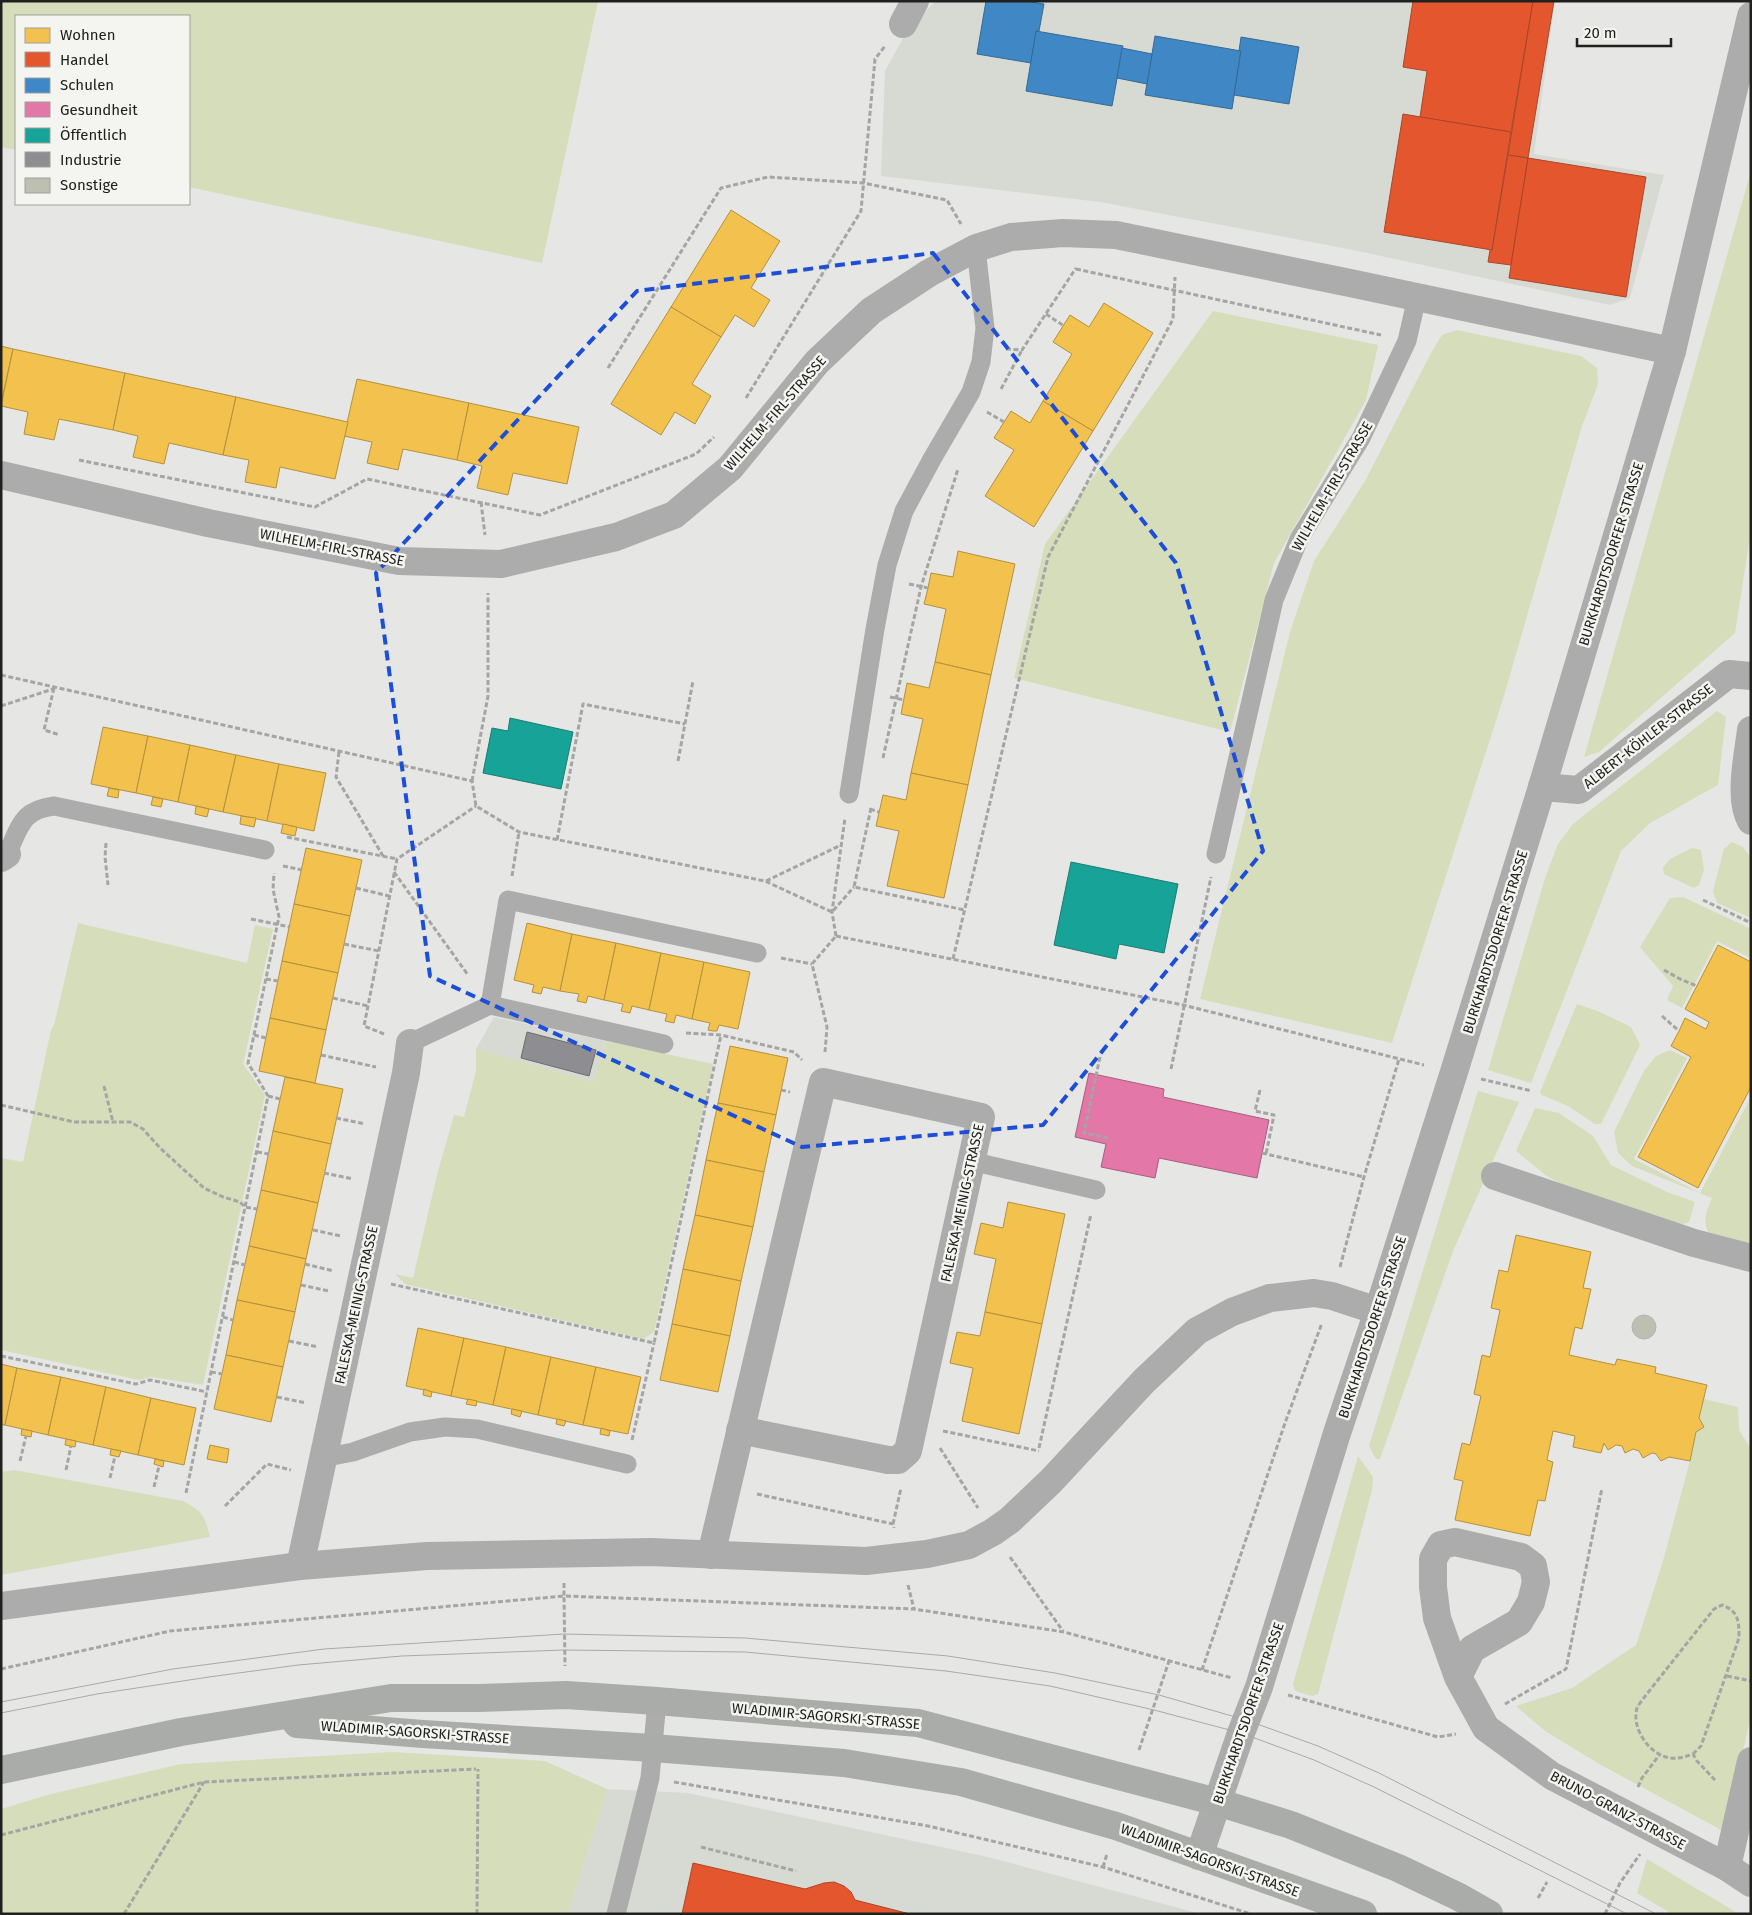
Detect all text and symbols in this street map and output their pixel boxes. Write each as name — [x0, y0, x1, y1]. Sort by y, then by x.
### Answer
legend — [15, 15, 190, 205]
scale bar — [1577, 15, 1671, 47]
text: 20 m — [1584, 24, 1617, 42]
text: Wohnen — [60, 26, 116, 44]
text: Handel — [60, 51, 109, 69]
text: Schulen — [60, 76, 114, 94]
text: Gesundheit — [60, 101, 138, 119]
text: Öffentlich — [60, 126, 127, 144]
text: Industrie — [60, 151, 122, 169]
text: Sonstige — [60, 176, 118, 194]
street label: WILHELM-FIRL-STRASSE — [721, 352, 830, 474]
street label: WILHELM-FIRL-STRASSE — [1288, 418, 1376, 554]
street label: BURKHARDTSDORFER STRASSE — [1575, 460, 1648, 648]
street label: WILHELM-FIRL-STRASSE — [258, 525, 406, 570]
street label: ALBERT-KÖHLER-STRASSE — [1579, 680, 1717, 792]
street label: BURKHARDTSDORFER STRASSE — [1459, 848, 1532, 1036]
street label: FALESKA-MEINIG-STRASSE — [937, 1122, 988, 1284]
street label: FALESKA-MEINIG-STRASSE — [331, 1224, 382, 1386]
street label: BURKHARDTSDORFER STRASSE — [1335, 1234, 1410, 1421]
street label: BURKHARDTSDORFER STRASSE — [1209, 1620, 1288, 1806]
street label: WLADIMIR-SAGORSKI-STRASSE — [731, 1700, 921, 1733]
street label: WLADIMIR-SAGORSKI-STRASSE — [320, 1717, 510, 1748]
street label: BRUNO-GRANZ-STRASSE — [1547, 1767, 1689, 1853]
street label: WLADIMIR-SAGORSKI-STRASSE — [1118, 1820, 1302, 1901]

